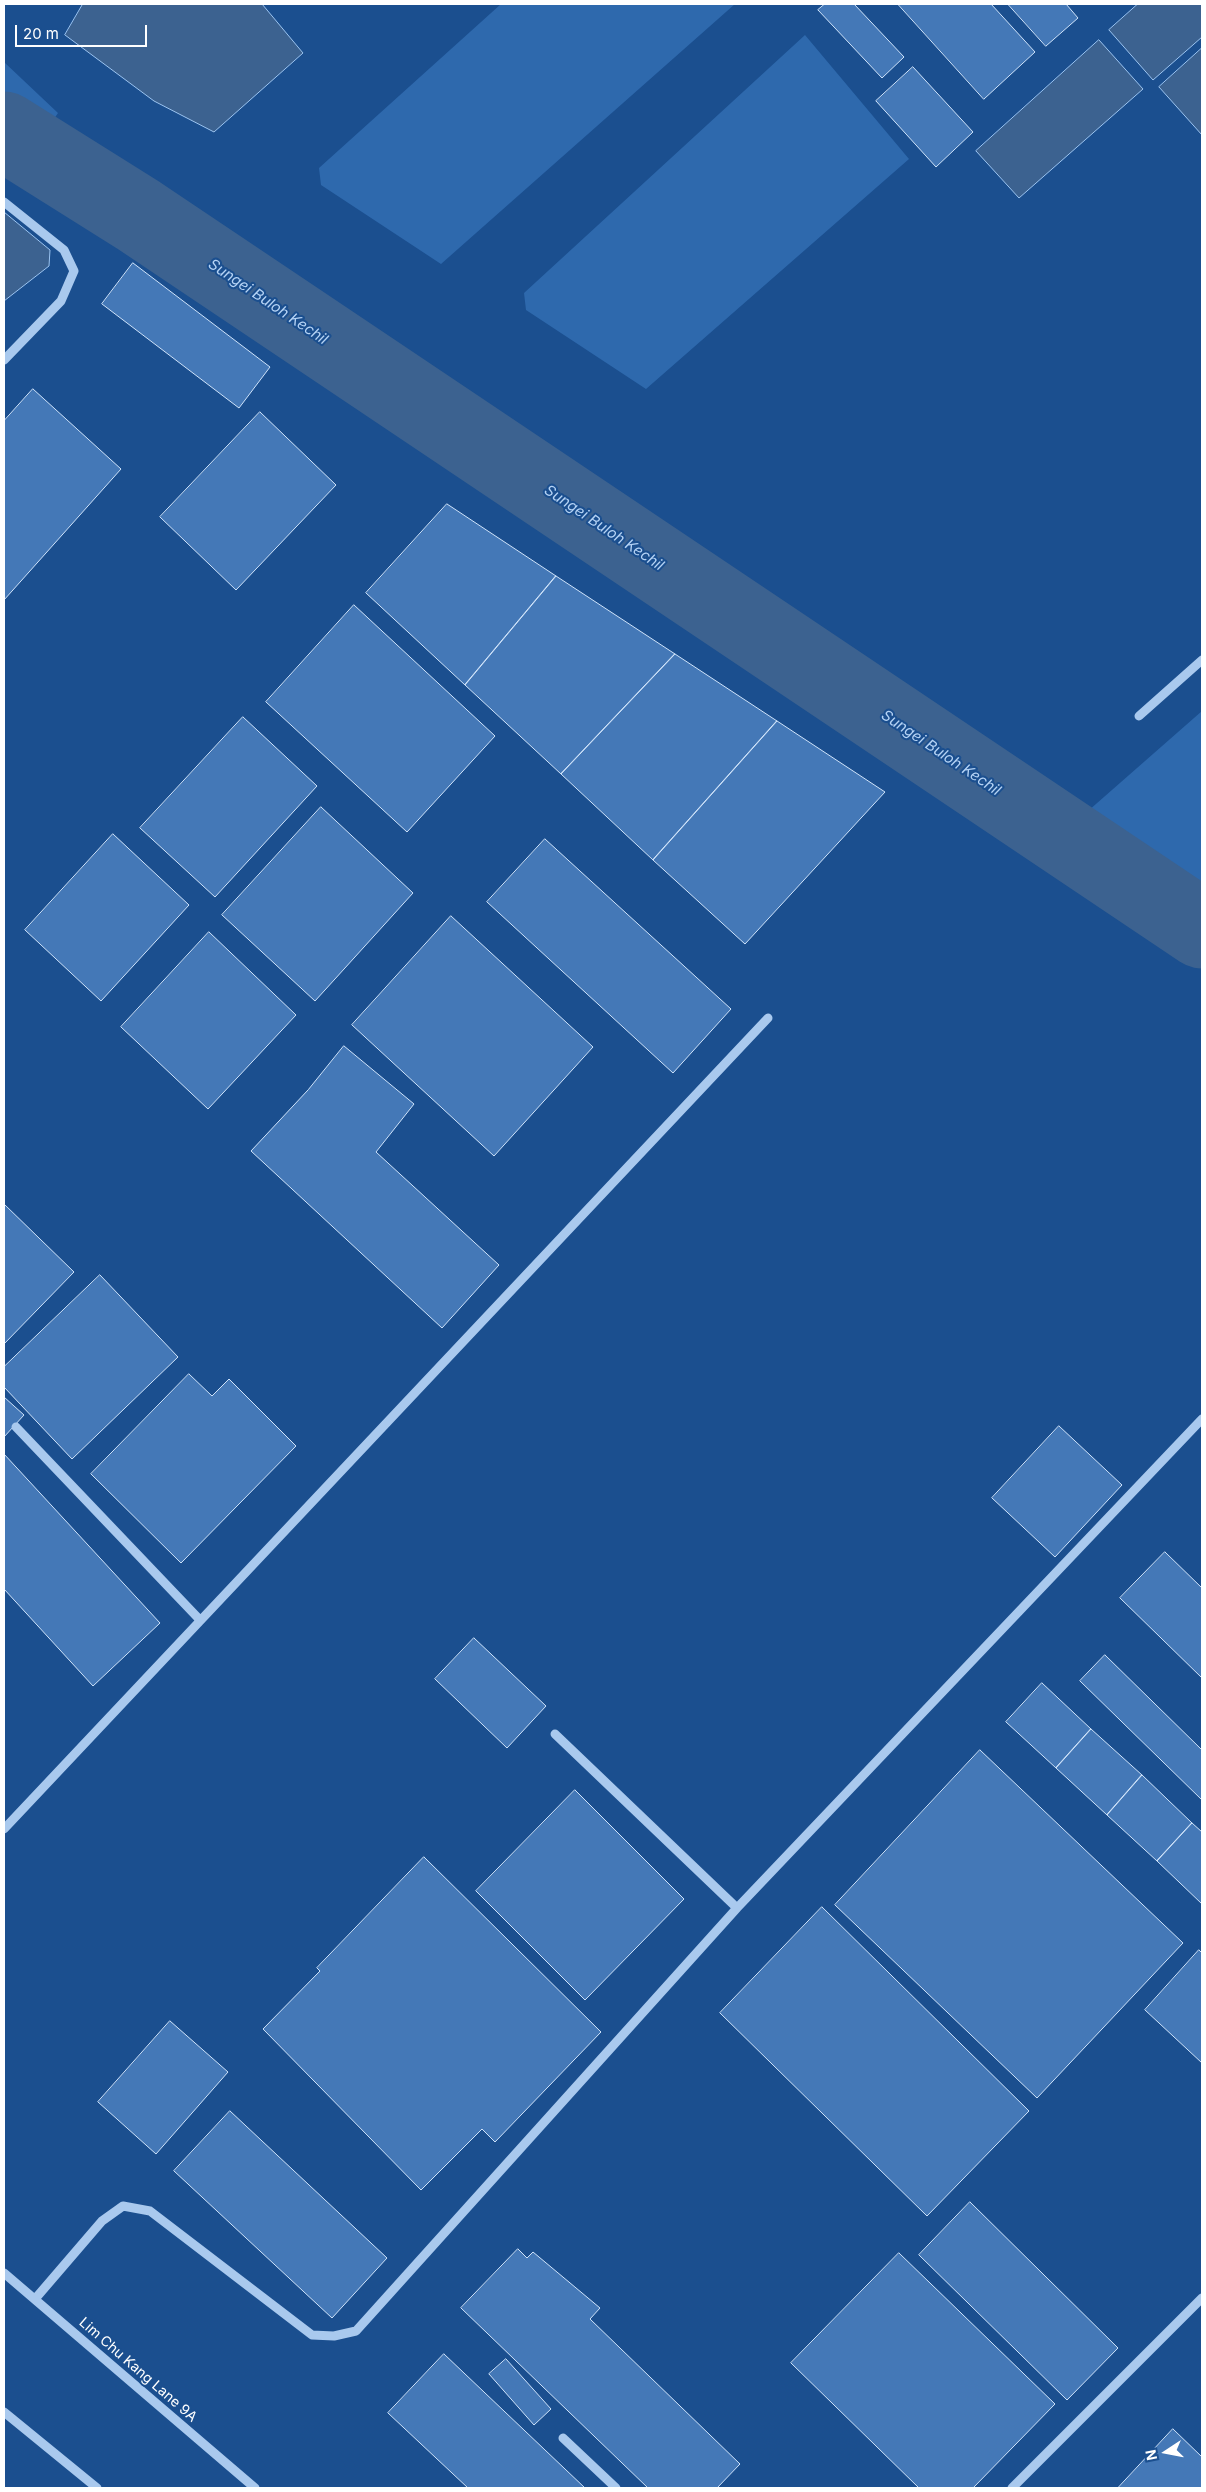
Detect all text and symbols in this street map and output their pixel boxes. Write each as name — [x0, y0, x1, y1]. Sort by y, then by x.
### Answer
scale bar — [18, 15, 150, 47]
text: 20 m — [23, 24, 59, 43]
water label: Sungei Buloh Kechil — [205, 255, 331, 349]
water label: Sungei Buloh Kechil — [541, 481, 667, 575]
water label: Sungei Buloh Kechil — [878, 706, 1004, 800]
street label: Lim Chu Kang Lane 9A — [76, 2314, 200, 2426]
north arrow — [1141, 2427, 1191, 2477]
text: N — [1141, 2448, 1160, 2462]

